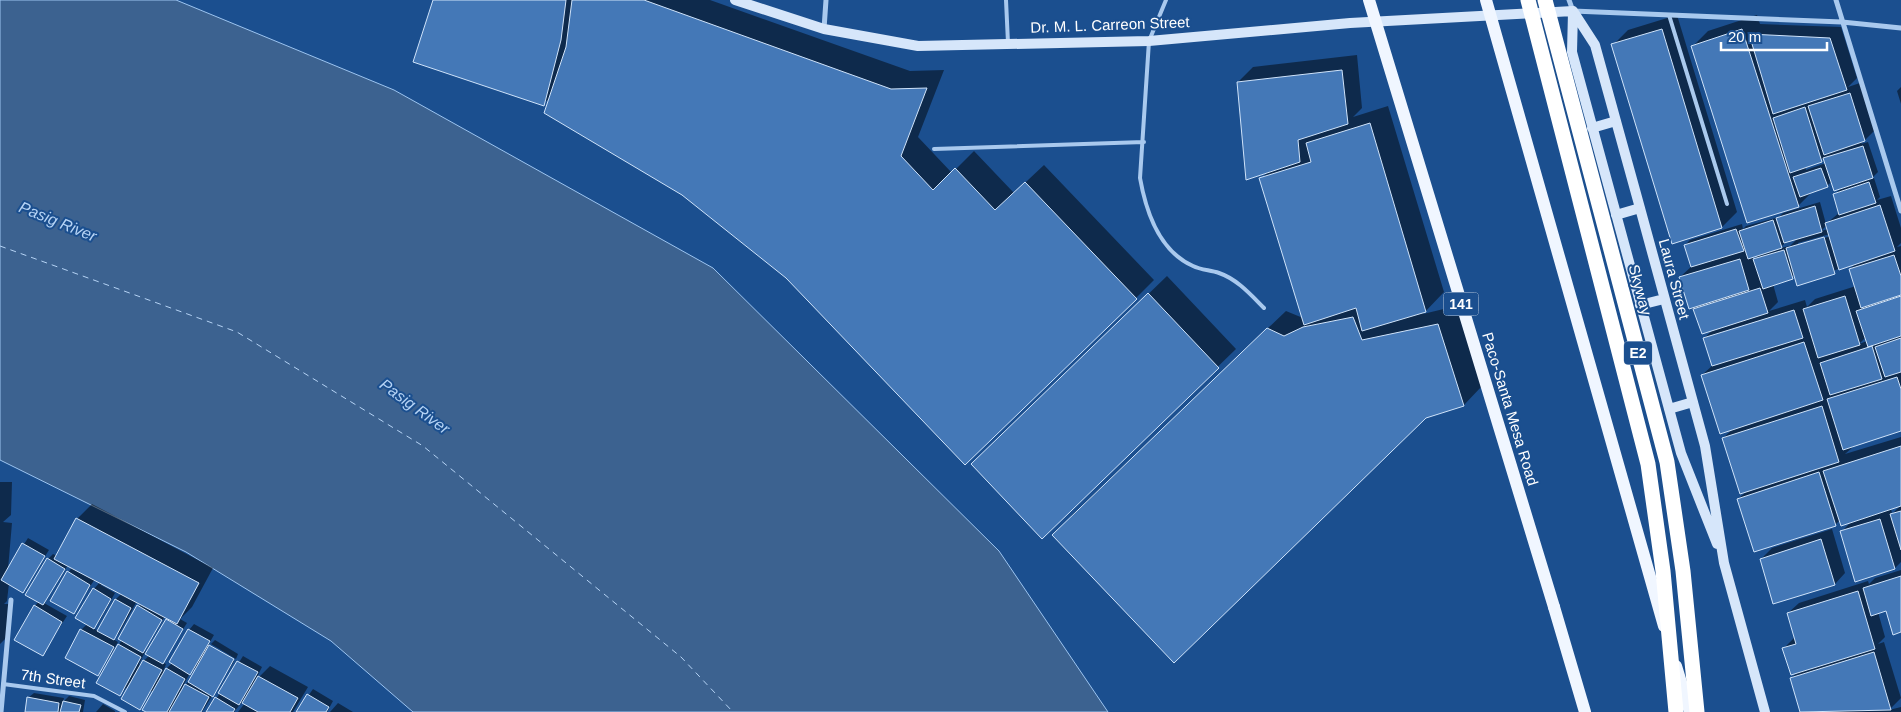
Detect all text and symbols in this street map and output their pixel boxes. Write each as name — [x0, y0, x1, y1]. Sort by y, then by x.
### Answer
street label: Dr. M. L. Carreon Street — [1030, 13, 1191, 36]
scale bar — [1721, 20, 1827, 52]
text: 20 m — [1728, 28, 1761, 45]
water label: Pasig River — [17, 198, 100, 245]
street label: Laura Street — [1656, 237, 1694, 322]
street label: Skyway — [1626, 263, 1656, 318]
road number: 141 — [1444, 292, 1478, 316]
street label: Paco-Santa Mesa Road — [1479, 330, 1542, 487]
road number: E2 — [1624, 342, 1652, 364]
water label: Pasig River — [377, 375, 453, 438]
street label: 7th Street — [20, 666, 87, 692]

